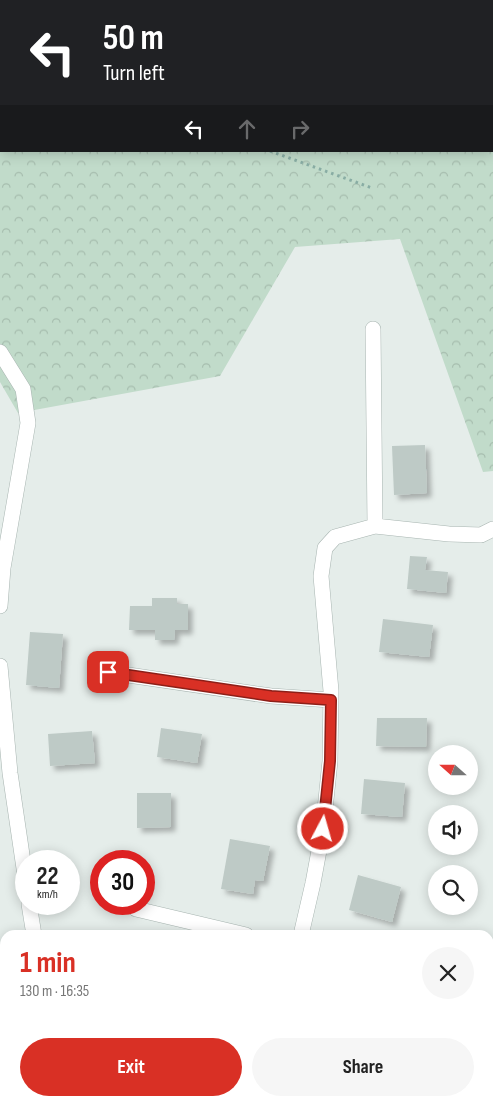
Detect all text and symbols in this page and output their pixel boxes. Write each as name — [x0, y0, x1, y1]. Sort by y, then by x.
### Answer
text: 50 m — [103, 17, 164, 60]
icon: left — [20, 20, 85, 85]
text: Turn left — [103, 60, 165, 87]
icon: left — [180, 115, 208, 143]
icon: ahead — [233, 115, 261, 143]
icon: right — [286, 115, 314, 143]
pin — [87, 651, 129, 693]
icon: arrive — [94, 658, 122, 686]
north arrow — [428, 745, 478, 795]
map controls — [428, 745, 478, 915]
position arrow — [296, 802, 348, 854]
button: sound — [428, 805, 478, 855]
speed limit sign: 30 — [90, 850, 155, 915]
text: 22 — [37, 861, 58, 892]
button: search — [428, 865, 478, 915]
text: km/h — [37, 887, 58, 902]
text: 1 min — [20, 945, 76, 981]
button: close — [422, 947, 474, 999]
text: 130 m · 16:35 — [20, 982, 89, 1001]
button: Exit — [20, 1038, 242, 1096]
button: Share — [252, 1038, 474, 1096]

